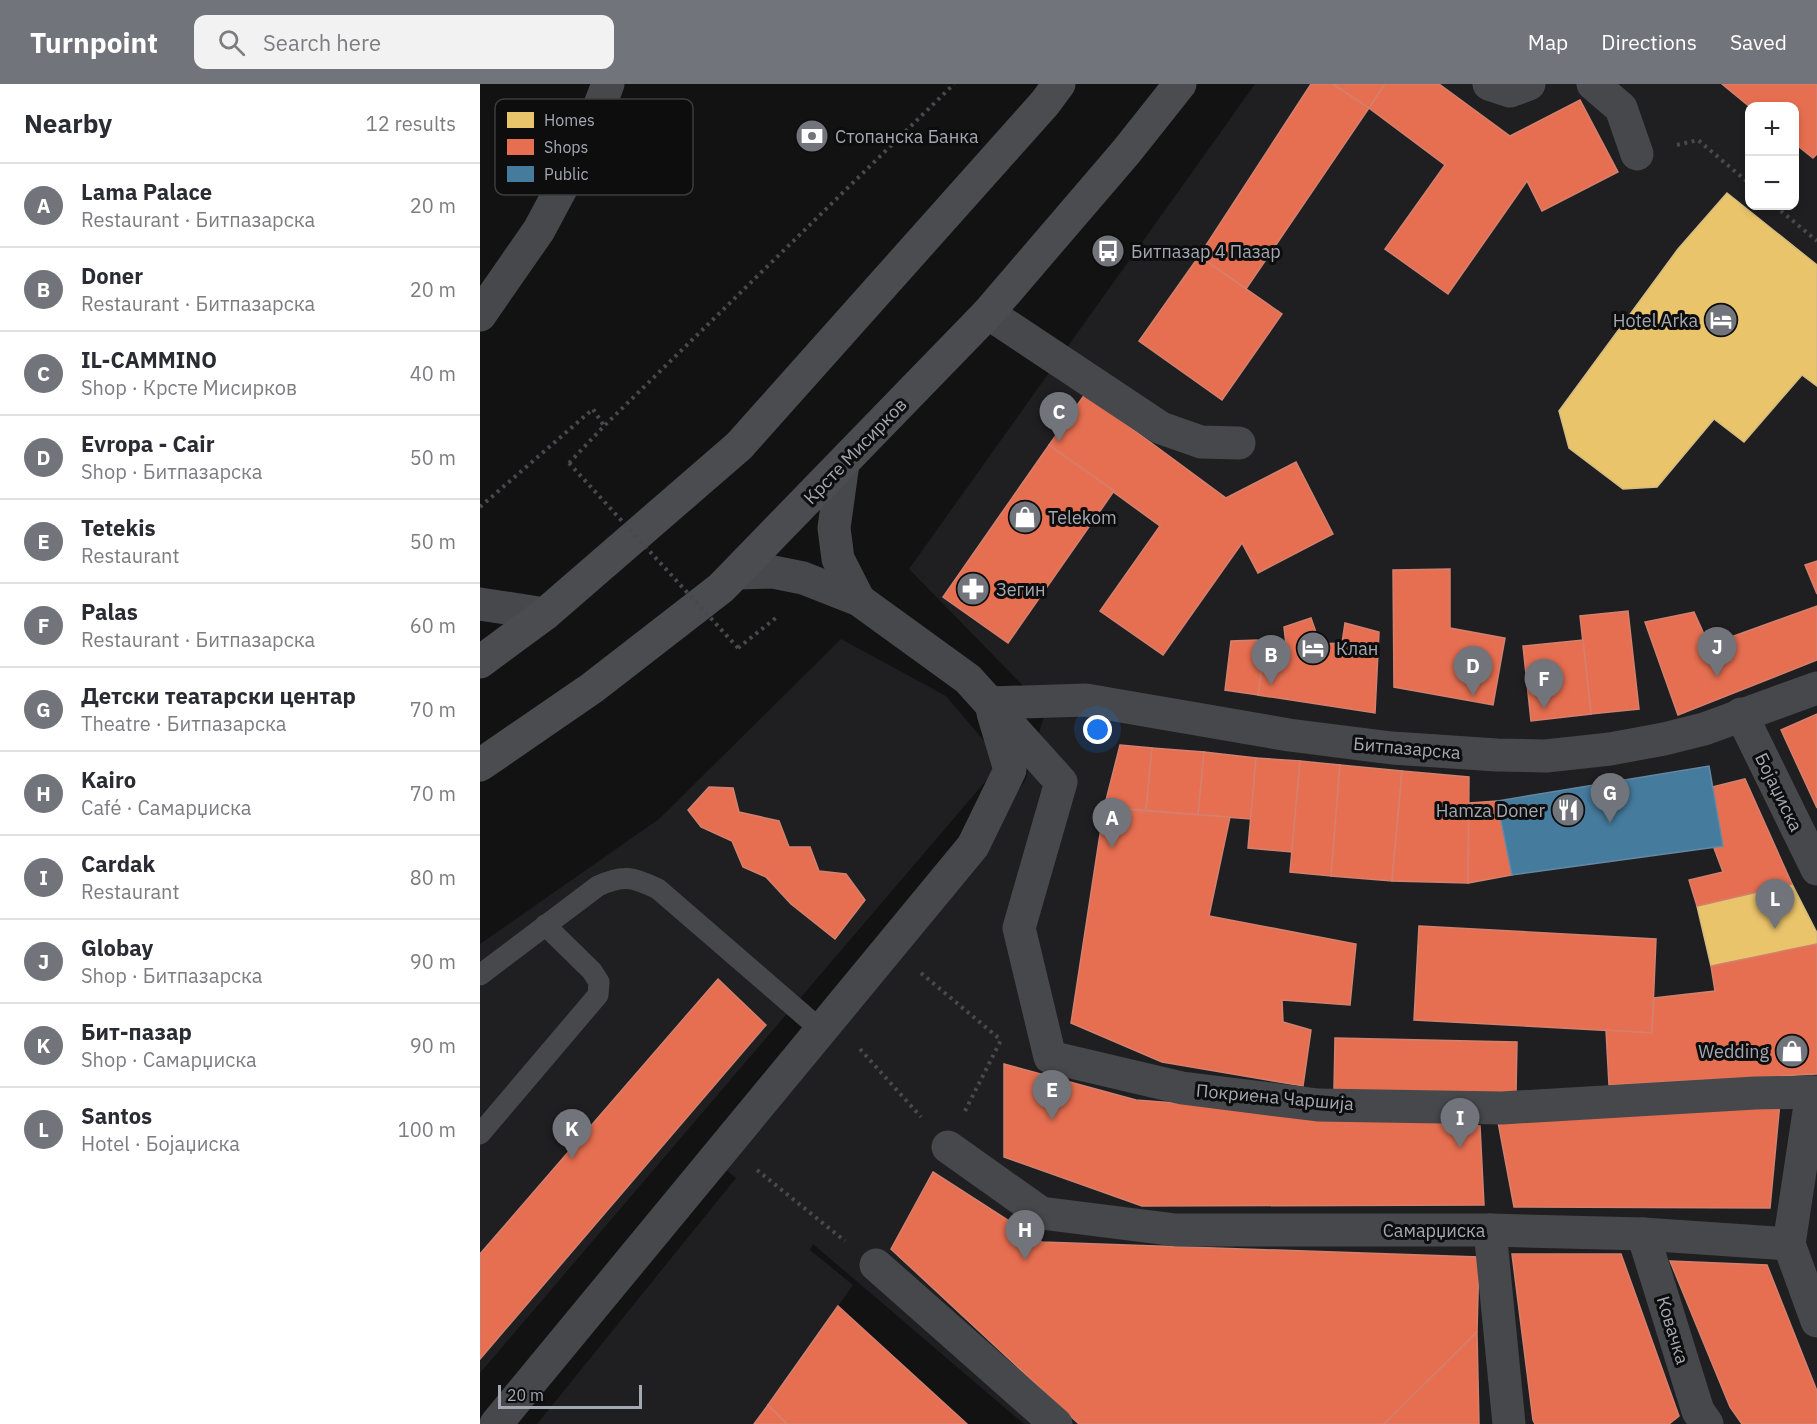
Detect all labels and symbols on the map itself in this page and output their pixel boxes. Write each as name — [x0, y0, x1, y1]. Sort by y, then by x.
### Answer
legend — [495, 99, 693, 195]
text: Homes — [544, 110, 595, 130]
bank icon: Стопанска Банка — [794, 118, 830, 154]
place label: Стопанска Банка — [835, 125, 979, 148]
text: Shops — [544, 137, 588, 157]
text: Public — [544, 164, 588, 184]
bus stop icon: Битпазар 4 Пазар — [1090, 233, 1126, 269]
place label: Битпазар 4 Пазар — [1131, 240, 1281, 263]
hotel icon: Hotel Arka — [1703, 302, 1739, 338]
place label: Hotel Arka — [1613, 309, 1698, 332]
pin: C — [1040, 392, 1078, 442]
street label: Крсте Мисирков — [798, 393, 912, 509]
shop icon: Telekom — [1007, 499, 1043, 535]
place label: Telekom — [1048, 506, 1117, 529]
pharmacy icon: Зегин — [955, 571, 991, 607]
place label: Зегин — [996, 578, 1046, 601]
pin: J — [1698, 628, 1736, 677]
hotel icon: Клан — [1295, 630, 1331, 666]
pin: B — [1252, 636, 1290, 685]
place label: Клан — [1336, 637, 1378, 660]
pin: D — [1454, 646, 1492, 696]
pin: F — [1524, 660, 1564, 709]
your location — [1083, 715, 1112, 744]
street label: Битпазарска — [1352, 732, 1462, 764]
street label: Бојаџиска — [1750, 749, 1808, 836]
pin: G — [1590, 774, 1630, 823]
restaurant icon: Hamza Doner — [1550, 792, 1586, 828]
pin: A — [1092, 798, 1132, 848]
place label: Hamza Doner — [1436, 799, 1545, 822]
pin: L — [1756, 880, 1794, 929]
shop icon: Wedding — [1774, 1033, 1810, 1069]
place label: Wedding — [1698, 1040, 1769, 1063]
pin: E — [1032, 1070, 1072, 1120]
street label: Покриена Чаршија — [1195, 1079, 1355, 1115]
pin: I — [1440, 1098, 1480, 1148]
pin: K — [552, 1110, 592, 1159]
pin: H — [1006, 1210, 1044, 1260]
street label: Самарџиска — [1383, 1219, 1486, 1242]
street label: Ковачка — [1652, 1293, 1694, 1367]
scale bar — [498, 1382, 642, 1410]

